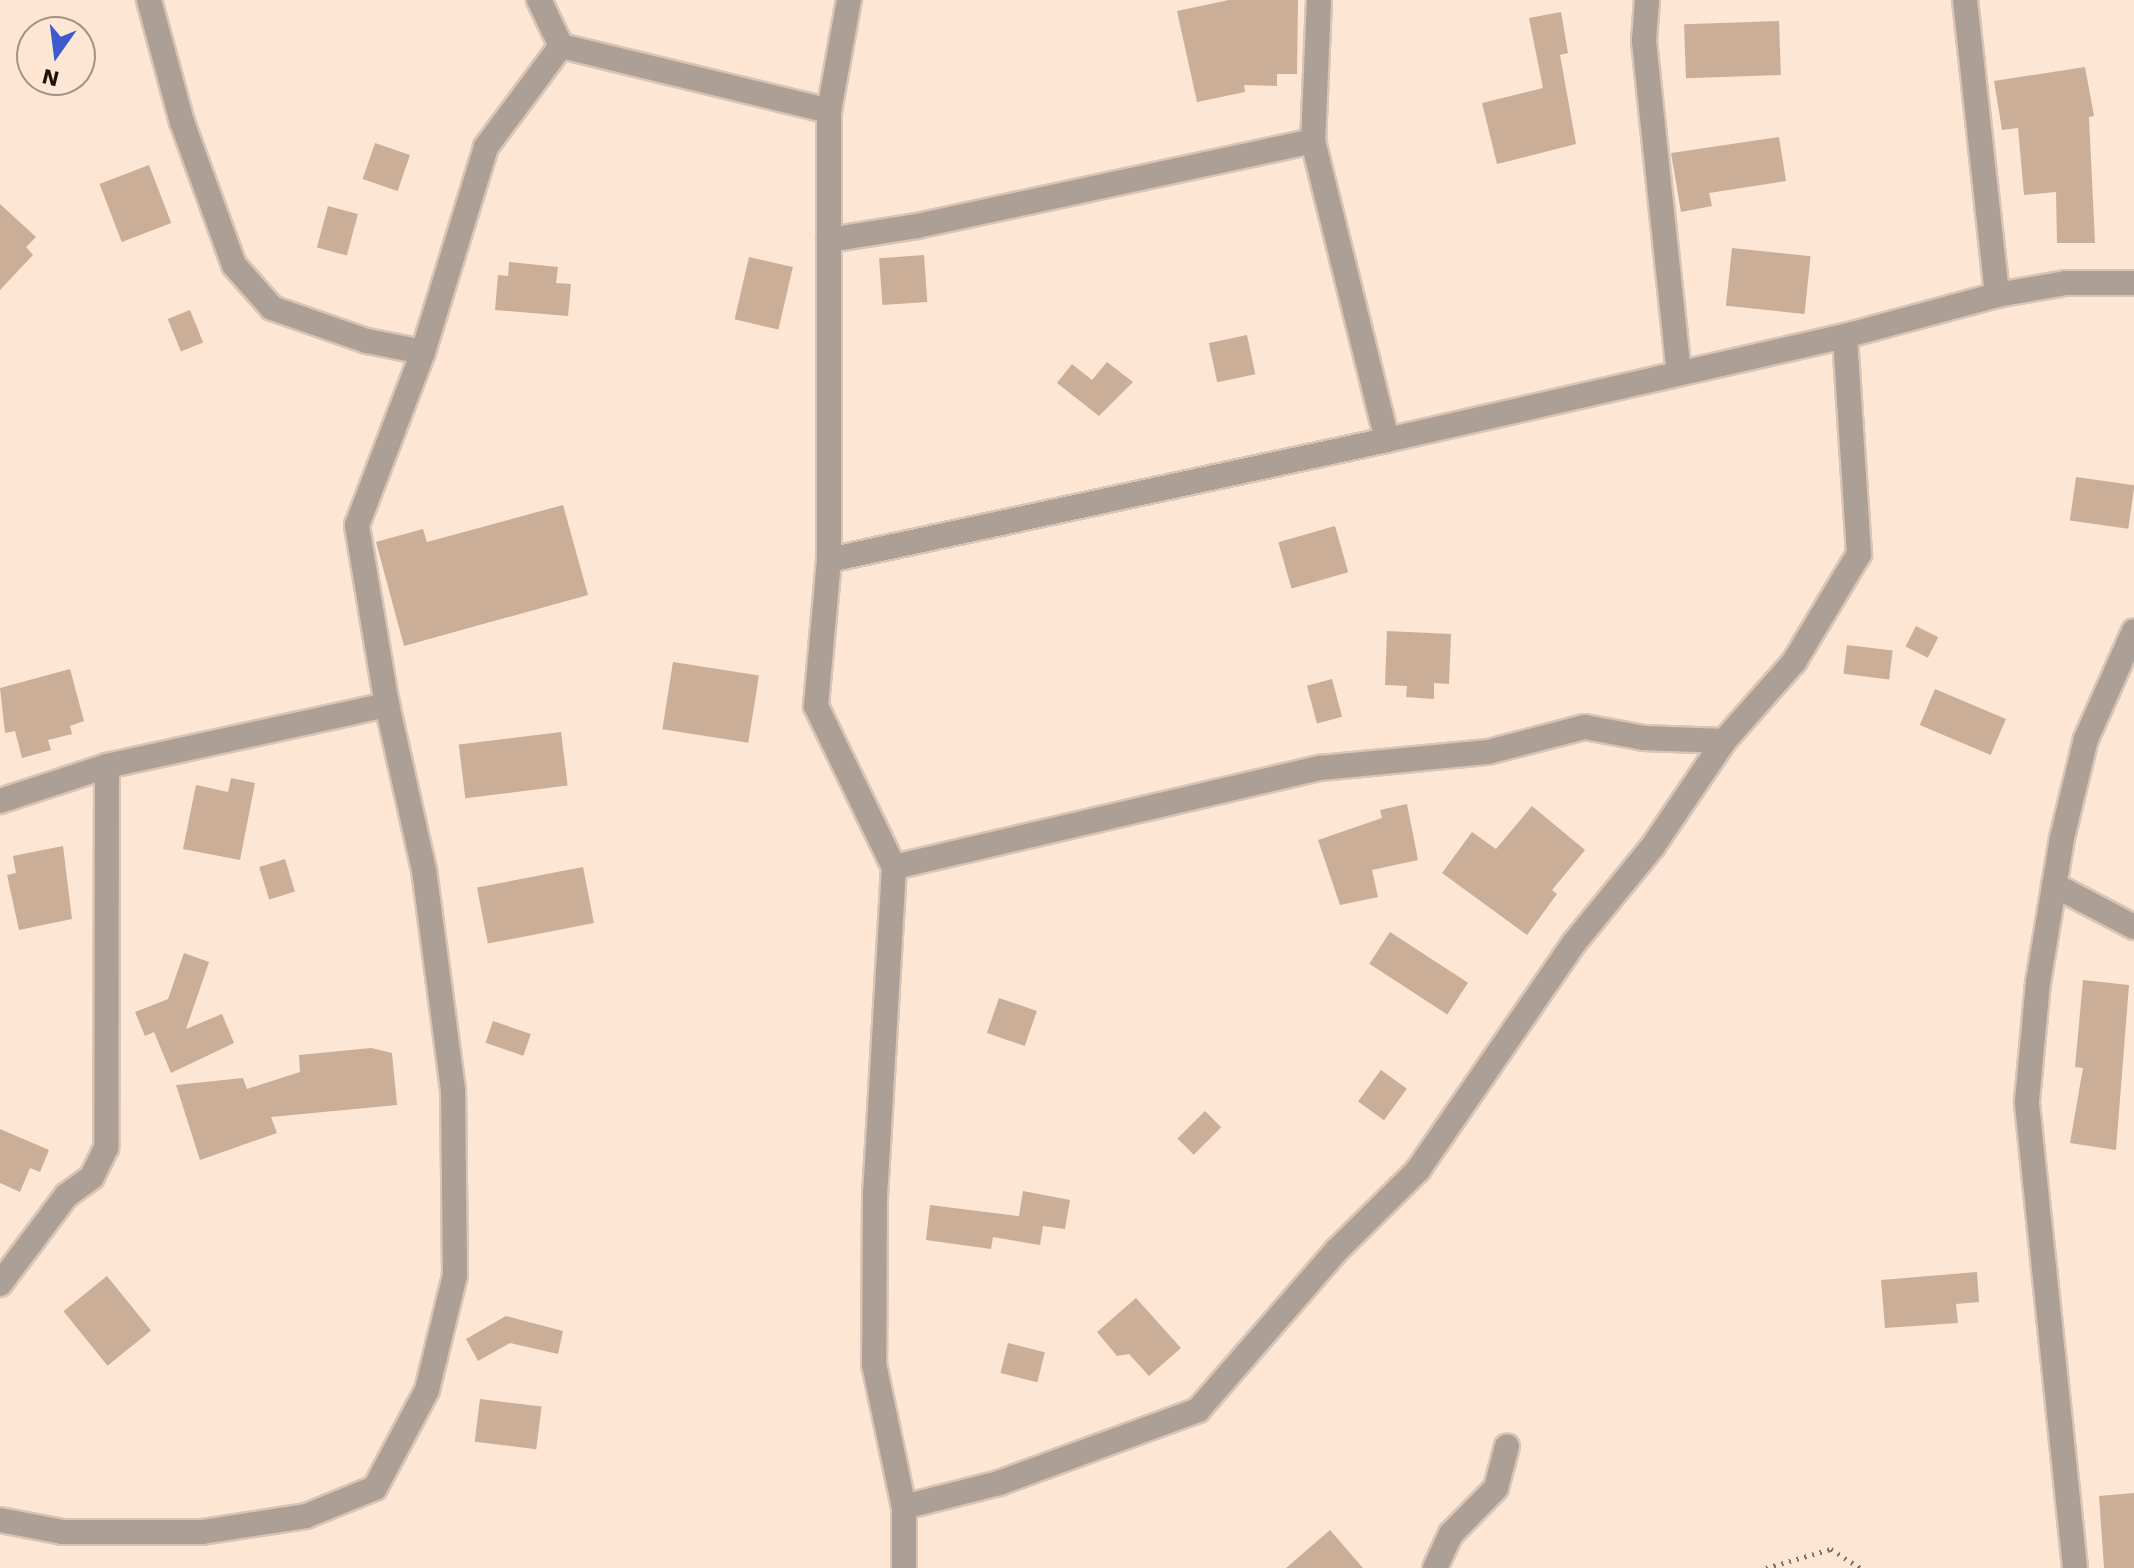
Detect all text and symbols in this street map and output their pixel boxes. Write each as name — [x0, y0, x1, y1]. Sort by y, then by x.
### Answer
north arrow — [16, 16, 96, 96]
text: N — [40, 64, 61, 92]

